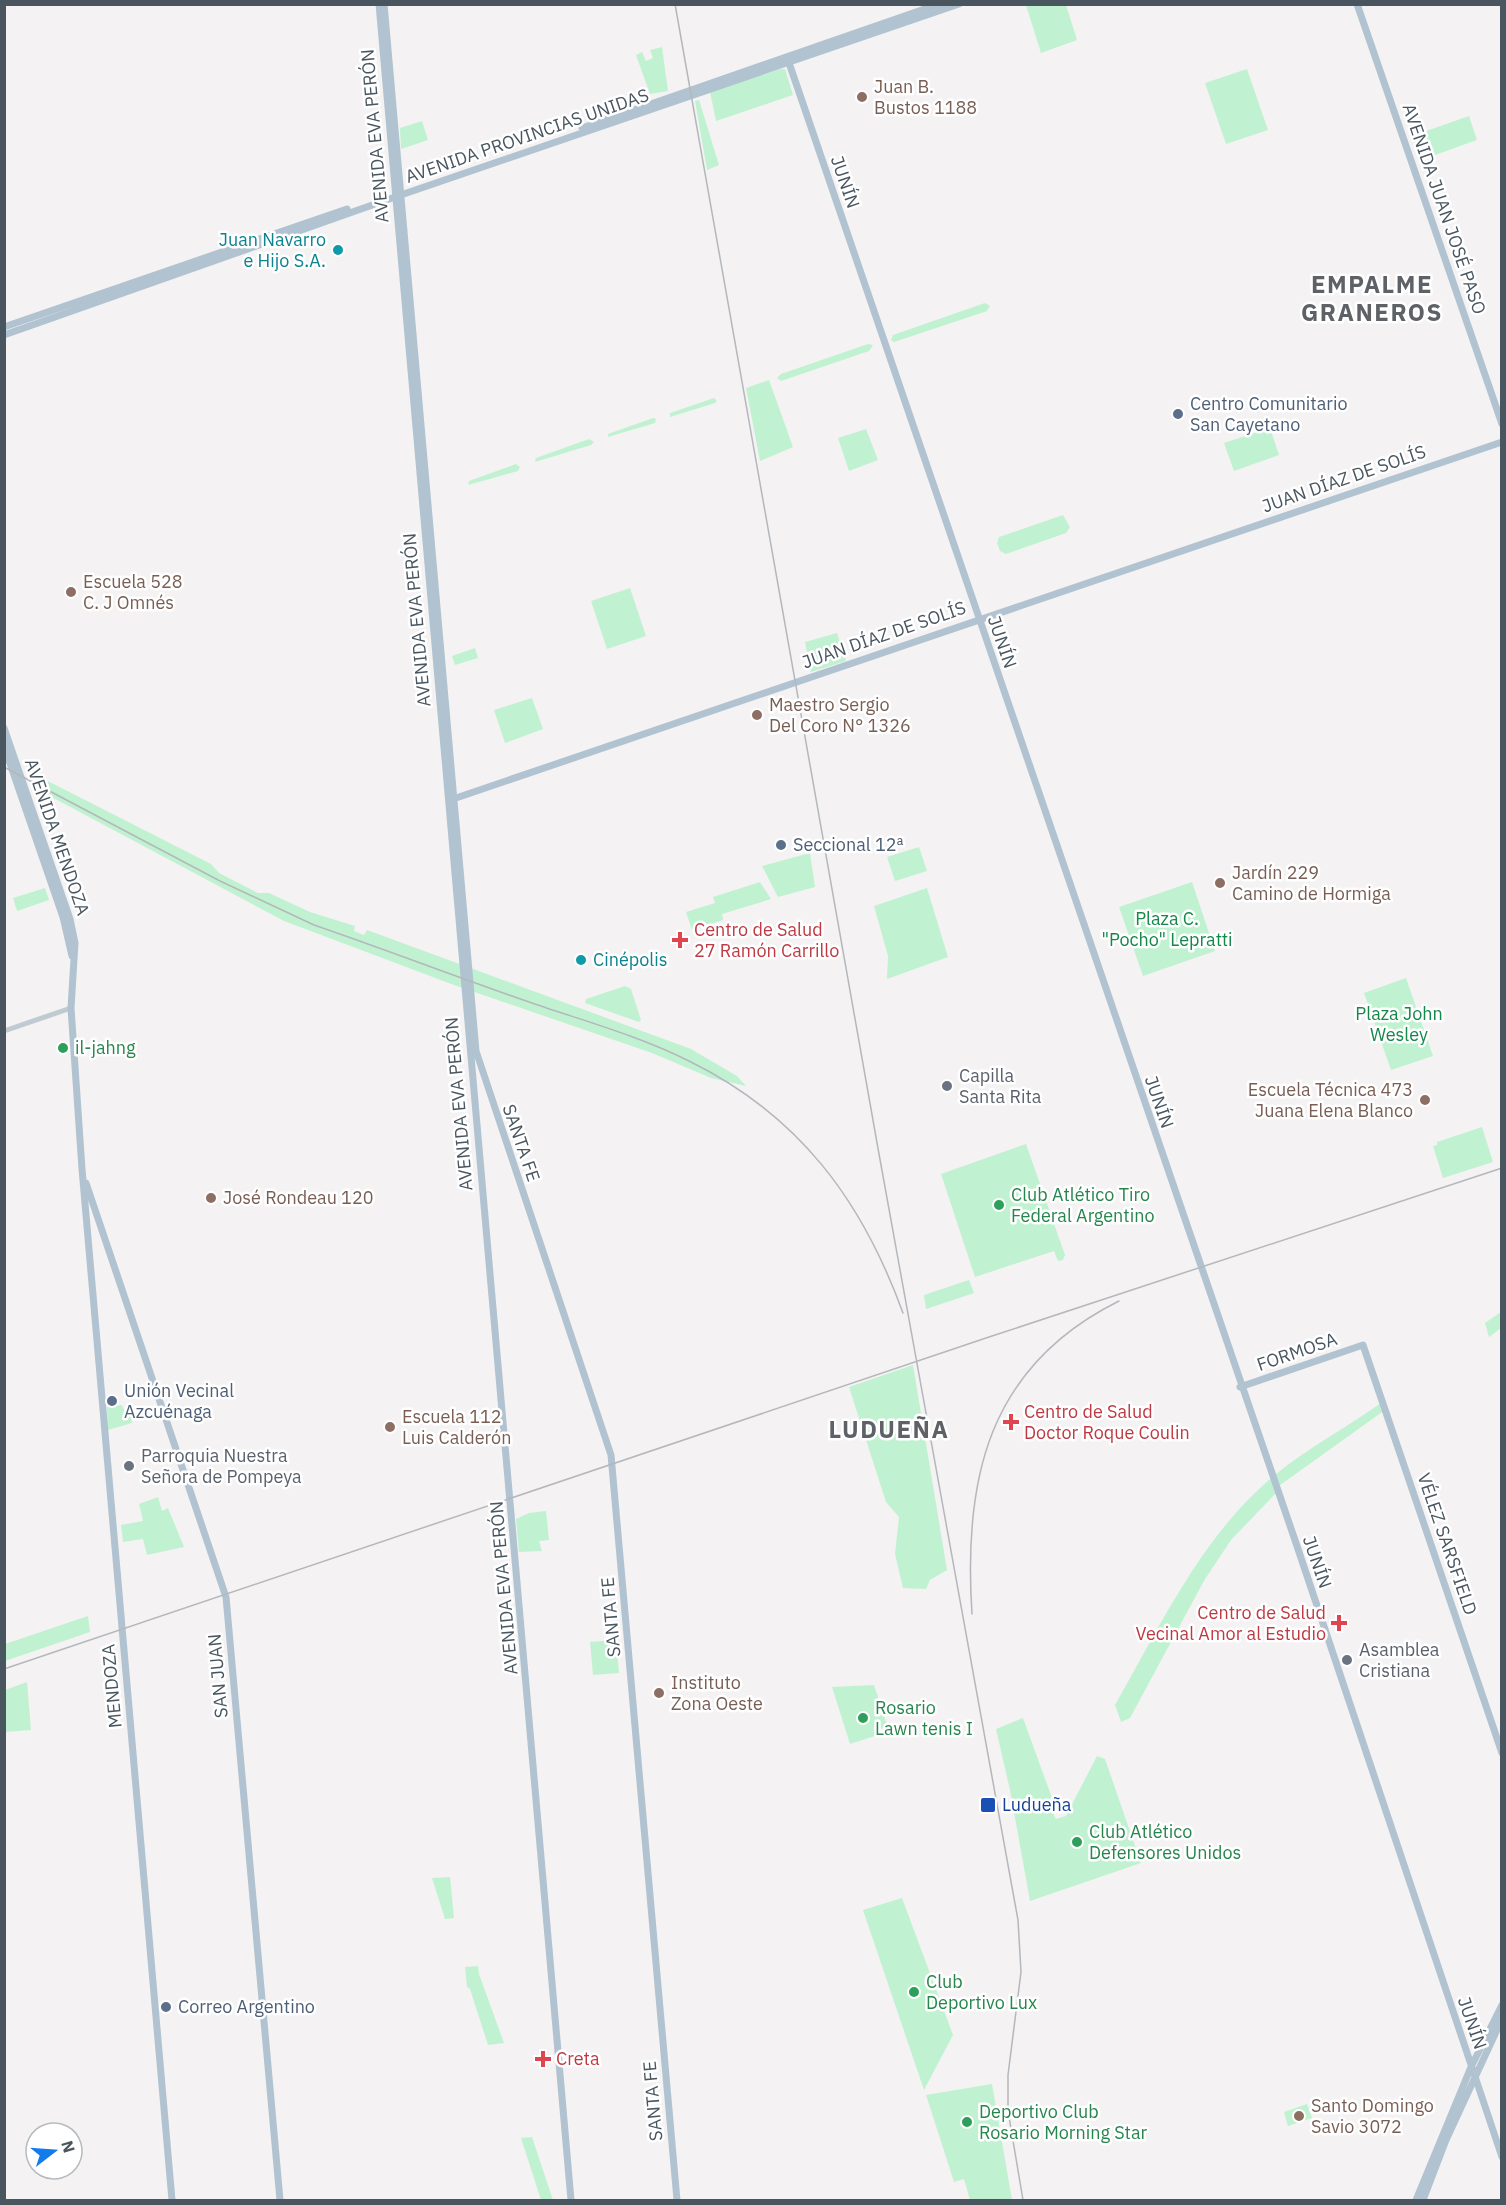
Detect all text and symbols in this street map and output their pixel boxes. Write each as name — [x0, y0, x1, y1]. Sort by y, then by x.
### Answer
street label: AVENIDA EVA PERÓN — [355, 48, 394, 224]
place label: Juan B. Bustos 1188 — [874, 75, 977, 119]
street label: AVENIDA PROVINCIAS UNIDAS — [402, 83, 652, 188]
marker: Juan B. Bustos 1188 — [855, 90, 869, 104]
street label: AVENIDA JUAN JOSÉ PASO — [1398, 100, 1491, 317]
street label: JUNÍN — [826, 153, 865, 211]
place label: Juan Navarro e Hijo S.A. — [219, 228, 326, 272]
marker: Juan Navarro e Hijo S.A. — [331, 243, 345, 257]
district label: EMPALME GRANEROS — [1301, 268, 1443, 328]
place label: Centro Comunitario San Cayetano — [1190, 392, 1347, 436]
marker: Centro Comunitario San Cayetano — [1171, 407, 1185, 421]
street label: JUAN DÍAZ DE SOLÍS — [1259, 440, 1429, 517]
street label: AVENIDA EVA PERÓN — [397, 532, 436, 708]
place label: Escuela 528 C. J Omnés — [83, 570, 183, 614]
marker: Escuela 528 C. J Omnés — [64, 585, 78, 599]
street label: JUAN DÍAZ DE SOLÍS — [799, 596, 969, 673]
street label: JUNÍN — [983, 613, 1022, 671]
place label: Maestro Sergio Del Coro N° 1326 — [769, 693, 911, 737]
marker: Maestro Sergio Del Coro N° 1326 — [750, 708, 764, 722]
street label: AVENIDA MENDOZA — [20, 755, 95, 919]
place label: Seccional 12ª — [793, 833, 904, 856]
marker: Seccional 12ª — [774, 838, 788, 852]
place label: Jardín 229 Camino de Hormiga — [1232, 861, 1391, 905]
marker: Jardín 229 Camino de Hormiga — [1213, 876, 1227, 890]
park label: Plaza C. "Pocho" Lepratti — [1101, 907, 1233, 951]
place label: Centro de Salud 27 Ramón Carrillo — [694, 918, 839, 962]
marker: Centro de Salud 27 Ramón Carrillo — [671, 931, 689, 949]
place label: Cinépolis — [593, 948, 667, 971]
marker: Cinépolis — [574, 953, 588, 967]
park label: Plaza John Wesley — [1355, 1002, 1443, 1046]
street label: AVENIDA EVA PERÓN — [439, 1016, 478, 1192]
place label: il-jahng — [75, 1036, 136, 1059]
marker: il-jahng — [56, 1041, 70, 1055]
place label: Capilla Santa Rita — [959, 1064, 1042, 1108]
street label: JUNÍN — [1140, 1073, 1179, 1131]
place label: Escuela Técnica 473 Juana Elena Blanco — [1248, 1078, 1413, 1122]
marker: Capilla Santa Rita — [940, 1079, 954, 1093]
marker: Escuela Técnica 473 Juana Elena Blanco — [1418, 1093, 1432, 1107]
street label: SANTA FE — [498, 1101, 545, 1184]
place label: Club Atlético Tiro Federal Argentino — [1011, 1183, 1154, 1227]
place label: José Rondeau 120 — [223, 1186, 374, 1209]
marker: José Rondeau 120 — [204, 1191, 218, 1205]
marker: Club Atlético Tiro Federal Argentino — [992, 1198, 1006, 1212]
street label: FORMOSA — [1254, 1327, 1340, 1376]
place label: Unión Vecinal Azcuénaga — [124, 1379, 234, 1423]
marker: Unión Vecinal Azcuénaga — [105, 1394, 119, 1408]
place label: Centro de Salud Doctor Roque Coulin — [1024, 1400, 1190, 1444]
place label: Escuela 112 Luis Calderón — [402, 1405, 511, 1449]
district label: LUDUEÑA — [829, 1413, 949, 1445]
marker: Centro de Salud Doctor Roque Coulin — [1002, 1413, 1020, 1431]
marker: Escuela 112 Luis Calderón — [383, 1420, 397, 1434]
place label: Parroquia Nuestra Señora de Pompeya — [141, 1444, 302, 1488]
marker: Parroquia Nuestra Señora de Pompeya — [122, 1459, 136, 1473]
street label: VÉLEZ SARSFIELD — [1412, 1470, 1483, 1618]
street label: AVENIDA EVA PERÓN — [484, 1500, 523, 1676]
street label: JUNÍN — [1298, 1533, 1337, 1591]
street label: SANTA FE — [596, 1576, 625, 1658]
place label: Centro de Salud Vecinal Amor al Estudio — [1136, 1601, 1326, 1645]
marker: Centro de Salud Vecinal Amor al Estudio — [1330, 1614, 1348, 1632]
street label: SAN JUAN — [202, 1633, 233, 1719]
place label: Asamblea Cristiana — [1359, 1638, 1440, 1682]
street label: MENDOZA — [96, 1643, 127, 1729]
marker: Asamblea Cristiana — [1340, 1653, 1354, 1667]
place label: Instituto Zona Oeste — [671, 1671, 763, 1715]
marker: Instituto Zona Oeste — [652, 1686, 666, 1700]
place label: Rosario Lawn tenis I — [875, 1696, 973, 1740]
marker: Rosario Lawn tenis I — [856, 1711, 870, 1725]
place label: Ludueña — [1002, 1793, 1072, 1816]
marker: Ludueña — [979, 1796, 997, 1814]
place label: Club Atlético Defensores Unidos — [1089, 1820, 1241, 1864]
marker: Club Atlético Defensores Unidos — [1070, 1835, 1084, 1849]
place label: Club Deportivo Lux — [926, 1970, 1037, 2014]
marker: Club Deportivo Lux — [907, 1985, 921, 1999]
street label: JUNÍN — [1453, 1994, 1492, 2052]
place label: Correo Argentino — [178, 1995, 315, 2018]
marker: Correo Argentino — [159, 2000, 173, 2014]
place label: Creta — [556, 2047, 600, 2070]
marker: Creta — [534, 2050, 552, 2068]
street label: SANTA FE — [638, 2060, 667, 2142]
place label: Santo Domingo Savio 3072 — [1311, 2094, 1434, 2138]
place label: Deportivo Club Rosario Morning Star — [979, 2100, 1148, 2144]
marker: Santo Domingo Savio 3072 — [1292, 2109, 1306, 2123]
marker: Deportivo Club Rosario Morning Star — [960, 2115, 974, 2129]
north arrow — [24, 2121, 84, 2181]
text: N — [57, 2138, 80, 2155]

